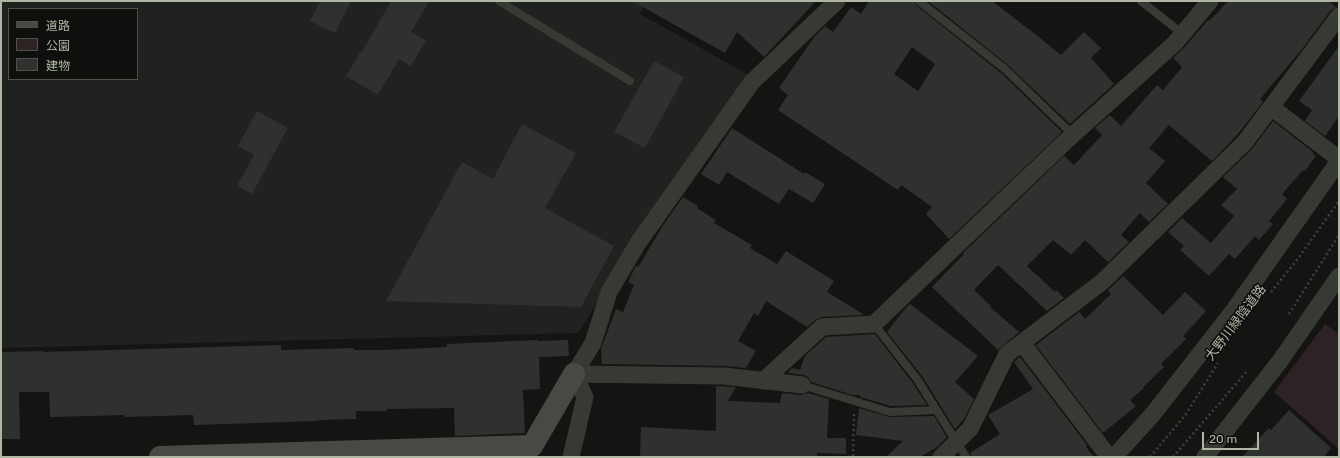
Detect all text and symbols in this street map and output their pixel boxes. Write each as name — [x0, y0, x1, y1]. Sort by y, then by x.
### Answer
legend — [8, 8, 138, 80]
text: 道路 — [46, 19, 70, 33]
text: 公園 — [46, 39, 70, 53]
text: 建物 — [46, 59, 70, 73]
street label: 大野川緑陰道路 — [1202, 282, 1270, 364]
scale bar — [1204, 424, 1261, 450]
text: 20 m — [1209, 432, 1237, 446]

